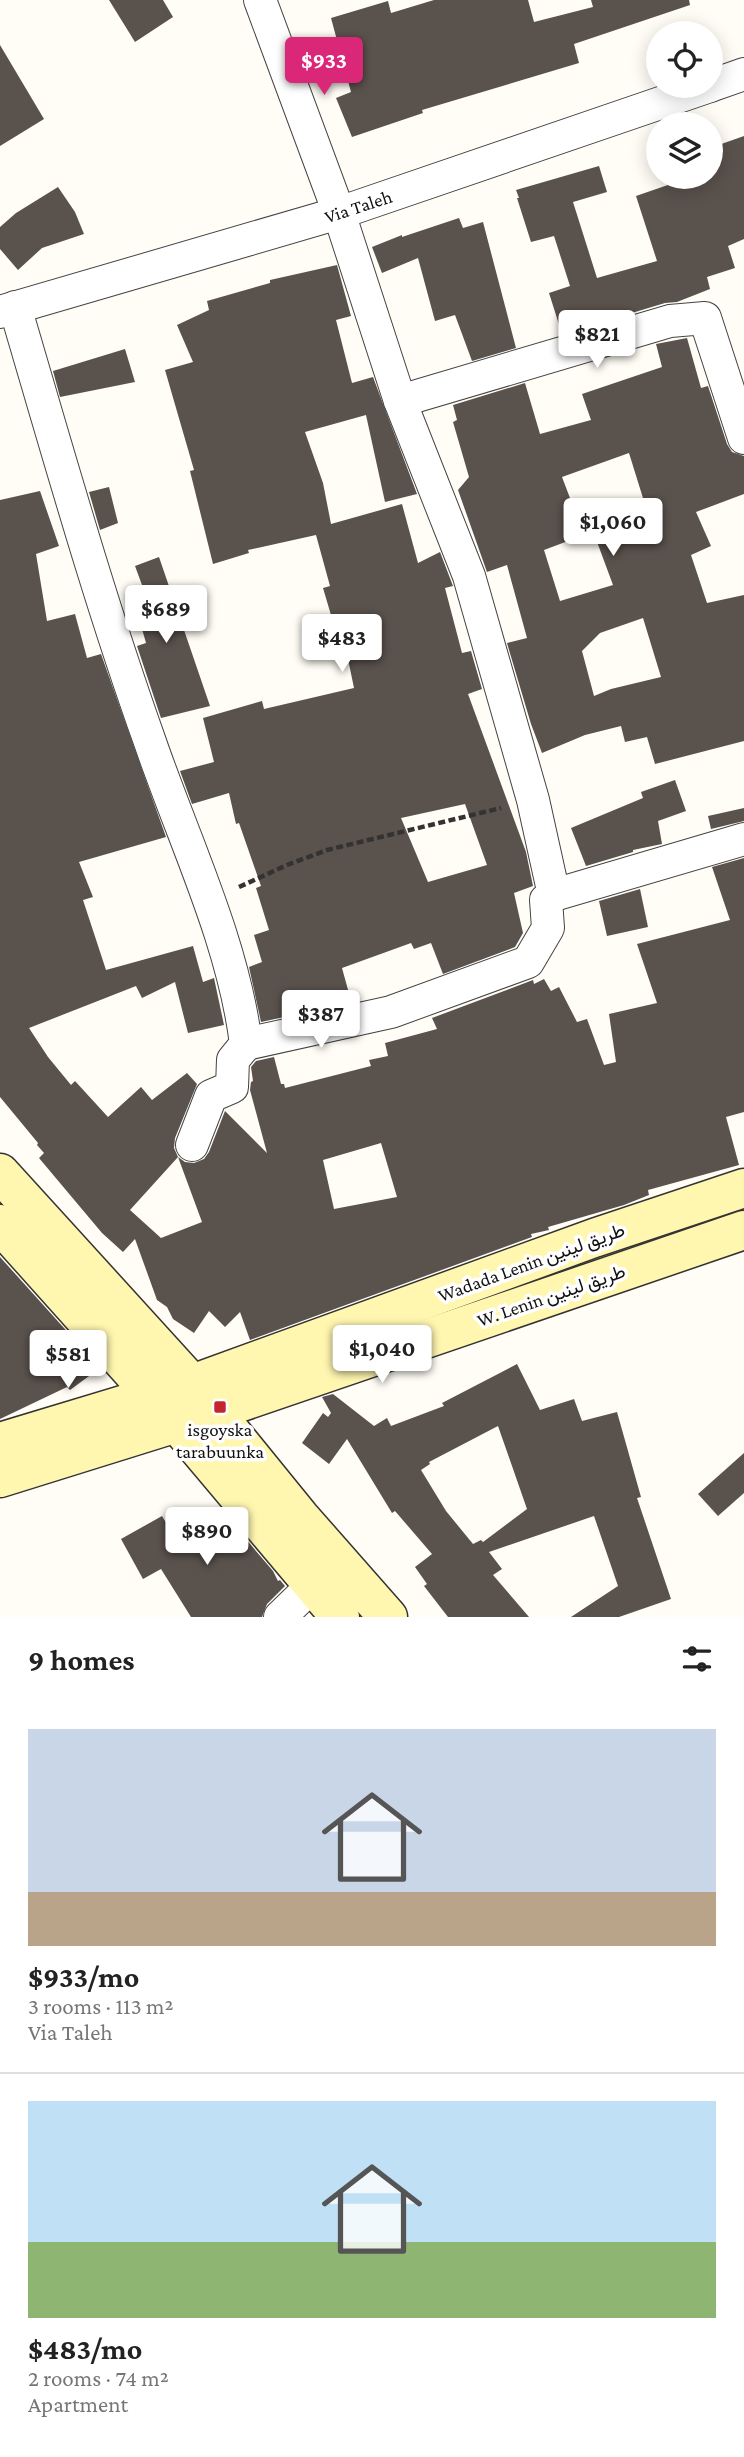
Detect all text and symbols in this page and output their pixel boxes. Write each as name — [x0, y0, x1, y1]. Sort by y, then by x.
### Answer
map controls — [646, 21, 723, 189]
button: locate — [646, 21, 723, 98]
pin: $933 — [283, 38, 365, 97]
text: $933 — [301, 47, 347, 73]
button: layers — [646, 112, 723, 189]
street label: Via Taleh — [322, 186, 395, 227]
pin: $821 — [556, 310, 638, 370]
text: $821 — [574, 320, 620, 346]
pin: $1,060 — [556, 498, 670, 558]
text: $1,060 — [580, 508, 646, 534]
pin: $689 — [125, 586, 207, 645]
text: $689 — [141, 595, 191, 621]
pin: $483 — [301, 614, 383, 674]
text: $483 — [318, 624, 366, 650]
pin: $387 — [280, 990, 362, 1050]
text: $387 — [298, 1000, 344, 1026]
street label: Wadada Lenin طريق لينين — [435, 1219, 628, 1307]
street label: W. Lenin طريق لينين — [474, 1260, 628, 1332]
pin: $1,040 — [325, 1326, 439, 1385]
pin: $581 — [27, 1330, 109, 1390]
text: $1,040 — [349, 1335, 415, 1361]
text: $581 — [46, 1340, 90, 1366]
marker: isgoyska tarabuunka — [212, 1399, 228, 1415]
place label: isgoyska tarabuunka — [176, 1419, 264, 1462]
pin: $890 — [166, 1508, 248, 1567]
text: $890 — [181, 1517, 233, 1543]
icon: filters — [678, 1640, 716, 1678]
text: 9 homes — [28, 1643, 135, 1676]
icon: home — [309, 1774, 435, 1900]
text: $933/mo — [28, 1960, 139, 1993]
text: 3 rooms · 113 m² — [28, 1993, 173, 2019]
text: Via Taleh — [28, 2019, 113, 2045]
icon: home — [309, 2146, 435, 2272]
text: $483/mo — [28, 2332, 142, 2365]
text: 2 rooms · 74 m² — [28, 2365, 169, 2391]
text: Apartment — [28, 2391, 128, 2417]

